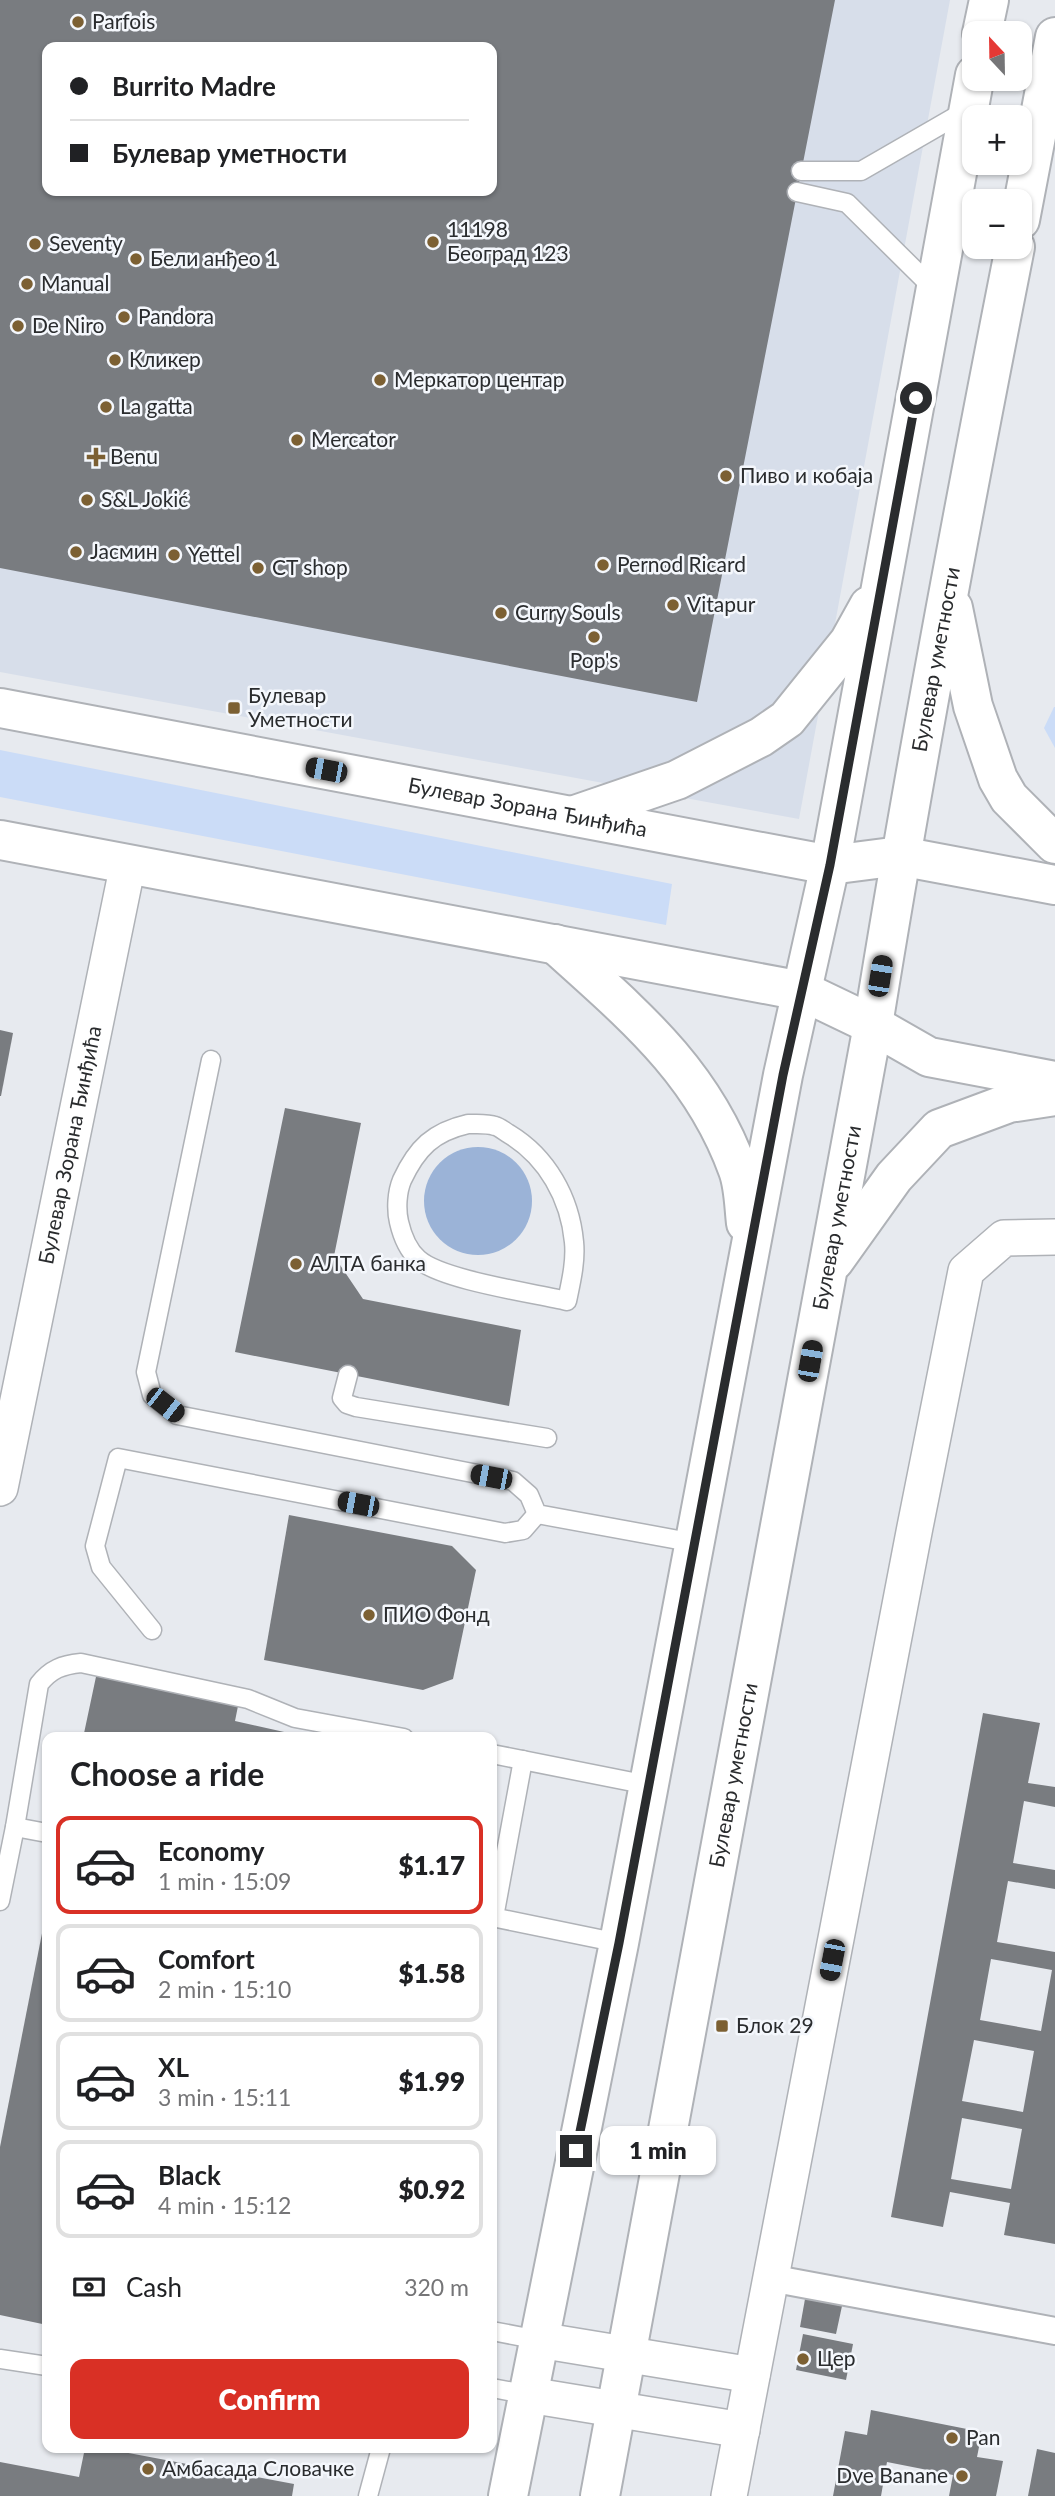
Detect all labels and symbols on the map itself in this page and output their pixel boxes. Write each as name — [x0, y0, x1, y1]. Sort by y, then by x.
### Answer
place label: Parfois — [92, 8, 155, 33]
marker: Parfois — [70, 14, 86, 30]
north arrow — [962, 21, 1032, 91]
place label: 11198 Београд 123 — [447, 216, 569, 265]
place label: Seventy — [49, 230, 123, 255]
marker: 11198 Београд 123 — [425, 234, 441, 250]
marker: Seventy — [27, 236, 43, 252]
place label: Бели анђео 1 — [150, 245, 278, 270]
marker: Бели анђео 1 — [128, 251, 144, 267]
place label: Manual — [41, 270, 109, 295]
marker: Manual — [19, 276, 35, 292]
place label: Pandora — [138, 303, 214, 328]
marker: Pandora — [116, 309, 132, 325]
place label: De Niro — [32, 312, 104, 337]
marker: De Niro — [10, 318, 26, 334]
place label: Кликер — [129, 346, 201, 371]
marker: Кликер — [107, 352, 123, 368]
place label: Меркатор центар — [394, 366, 564, 391]
marker: Меркатор центар — [372, 372, 388, 388]
route start — [900, 382, 932, 414]
place label: La gatta — [120, 393, 193, 418]
marker: La gatta — [98, 399, 114, 415]
place label: Mercator — [311, 426, 396, 451]
marker: Mercator — [289, 432, 305, 448]
place label: Benu — [110, 443, 158, 468]
marker: Benu — [88, 449, 104, 465]
place label: Пиво и кобаја — [740, 462, 873, 487]
marker: Пиво и кобаја — [718, 468, 734, 484]
place label: S&L Jokić — [101, 486, 188, 511]
marker: S&L Jokić — [79, 492, 95, 508]
place label: Јасмин — [90, 538, 158, 563]
place label: Yettel — [188, 541, 240, 566]
marker: Јасмин — [68, 544, 84, 560]
marker: Yettel — [166, 547, 182, 563]
place label: Pernod Ricard — [617, 551, 746, 576]
place label: CT shop — [272, 554, 348, 579]
marker: Pernod Ricard — [595, 557, 611, 573]
marker: CT shop — [250, 560, 266, 576]
street label: Булевар уметности — [906, 565, 964, 754]
place label: Vitapur — [687, 591, 756, 616]
marker: Vitapur — [665, 597, 681, 613]
place label: Curry Souls — [515, 599, 621, 624]
marker: Curry Souls — [493, 605, 509, 621]
marker: Pop's — [586, 629, 602, 645]
place label: Pop's — [570, 647, 618, 672]
place label: Булевар Уметности — [248, 682, 353, 731]
marker: Булевар Уметности — [226, 700, 242, 716]
car — [304, 756, 349, 784]
street label: Булевар Зорана Ђинђића — [406, 771, 650, 841]
car — [867, 954, 894, 998]
street label: Булевар Зорана Ђинђића — [32, 1023, 106, 1266]
street label: Булевар уметности — [806, 1123, 865, 1312]
place label: АЛТА банка — [310, 1250, 426, 1275]
marker: АЛТА банка — [288, 1256, 304, 1272]
car — [797, 1338, 824, 1384]
car — [142, 1384, 189, 1426]
car — [469, 1463, 514, 1491]
car — [336, 1490, 381, 1518]
place label: ПИО Фонд — [383, 1601, 490, 1626]
marker: ПИО Фонд — [361, 1607, 377, 1623]
street label: Булевар уметности — [703, 1681, 762, 1870]
car — [818, 1937, 847, 1983]
place label: Блок 29 — [736, 2012, 814, 2037]
marker: Блок 29 — [714, 2018, 730, 2034]
callout: 1 min — [600, 2126, 716, 2176]
route end — [560, 2135, 592, 2167]
place label: Цер — [817, 2345, 856, 2370]
marker: Цер — [795, 2351, 811, 2367]
place label: Pan — [966, 2424, 1000, 2449]
marker: Pan — [944, 2430, 960, 2446]
place label: Амбасада Словачке — [162, 2455, 354, 2480]
marker: Амбасада Словачке — [140, 2461, 156, 2477]
place label: Dve Banane — [836, 2462, 948, 2487]
marker: Dve Banane — [954, 2468, 970, 2484]

